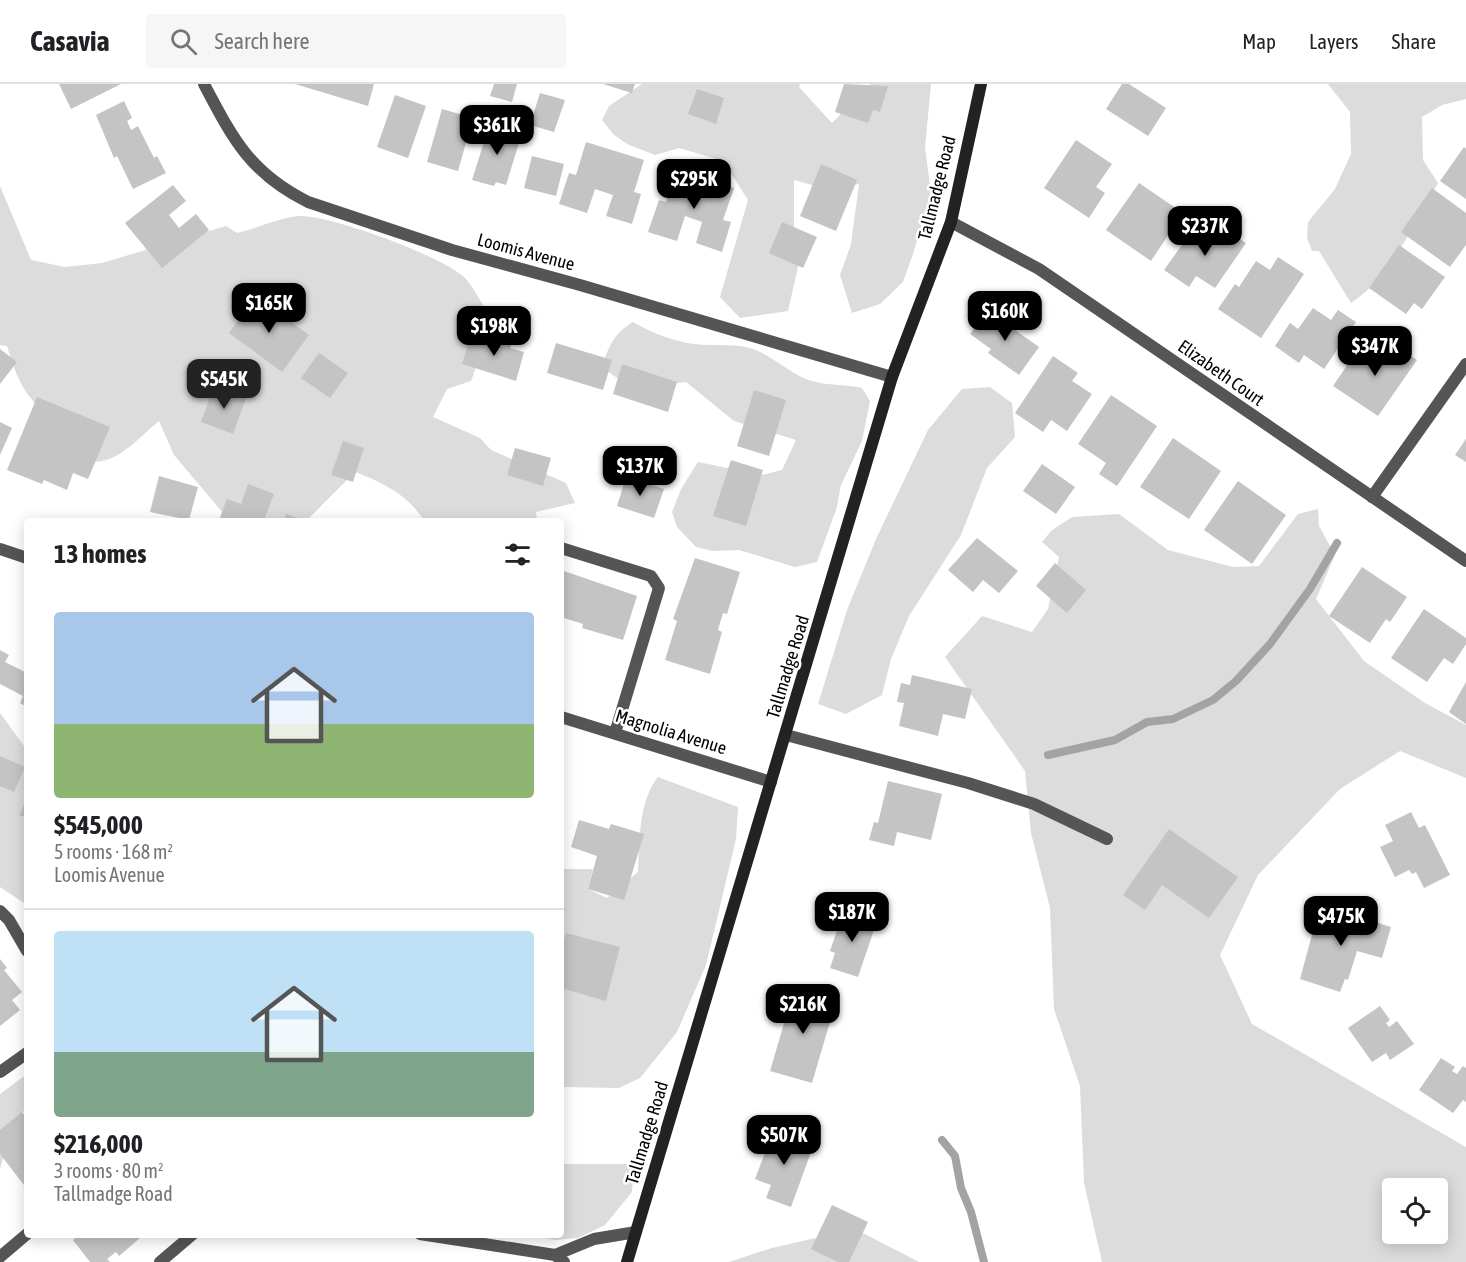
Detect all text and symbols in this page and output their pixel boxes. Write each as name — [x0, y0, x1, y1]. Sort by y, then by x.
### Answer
search box — [146, 14, 566, 68]
text: Casavia — [30, 25, 110, 57]
icon: search — [167, 25, 200, 58]
text: Search here — [215, 28, 309, 54]
text: Map — [1242, 29, 1276, 53]
text: Layers — [1309, 29, 1359, 53]
text: Share — [1392, 29, 1436, 53]
pin: $361K — [455, 105, 539, 156]
text: $361K — [474, 113, 520, 136]
street label: Tallmadge Road — [913, 134, 960, 242]
pin: $295K — [652, 159, 736, 210]
text: $295K — [671, 167, 717, 190]
pin: $237K — [1163, 206, 1247, 257]
text: $237K — [1182, 214, 1228, 237]
street label: Loomis Avenue — [475, 228, 577, 275]
pin: $165K — [227, 283, 311, 334]
text: $165K — [246, 291, 292, 314]
pin: $160K — [963, 291, 1047, 342]
text: $160K — [982, 299, 1028, 322]
pin: $198K — [452, 306, 536, 357]
text: $198K — [471, 314, 517, 337]
pin: $347K — [1333, 326, 1417, 377]
text: $347K — [1352, 334, 1398, 357]
street label: Elizabeth Court — [1174, 335, 1268, 410]
pin: $545K — [182, 359, 266, 410]
text: $545K — [201, 367, 247, 390]
pin: $137K — [598, 446, 682, 497]
text: $137K — [617, 454, 663, 477]
icon: filters — [501, 538, 534, 571]
text: 13 homes — [54, 539, 147, 569]
street label: Tallmadge Road — [762, 613, 813, 721]
icon: home — [240, 651, 348, 759]
street label: Magnolia Avenue — [613, 705, 729, 758]
text: $545,000 — [54, 810, 143, 840]
text: 5 rooms · 168 m² — [54, 840, 173, 863]
text: Loomis Avenue — [54, 863, 165, 886]
pin: $187K — [810, 892, 894, 943]
pin: $475K — [1299, 896, 1383, 947]
text: $187K — [829, 900, 875, 923]
text: $475K — [1318, 904, 1364, 927]
icon: home — [240, 970, 348, 1078]
pin: $216K — [761, 984, 845, 1035]
text: $216K — [780, 992, 826, 1015]
street label: Tallmadge Road — [621, 1079, 672, 1187]
pin: $507K — [742, 1115, 826, 1166]
text: $507K — [761, 1123, 807, 1146]
text: $216,000 — [54, 1129, 143, 1159]
text: 3 rooms · 80 m² — [54, 1159, 164, 1182]
map controls — [1382, 1178, 1448, 1244]
button: locate — [1382, 1178, 1448, 1244]
text: Tallmadge Road — [54, 1182, 173, 1205]

